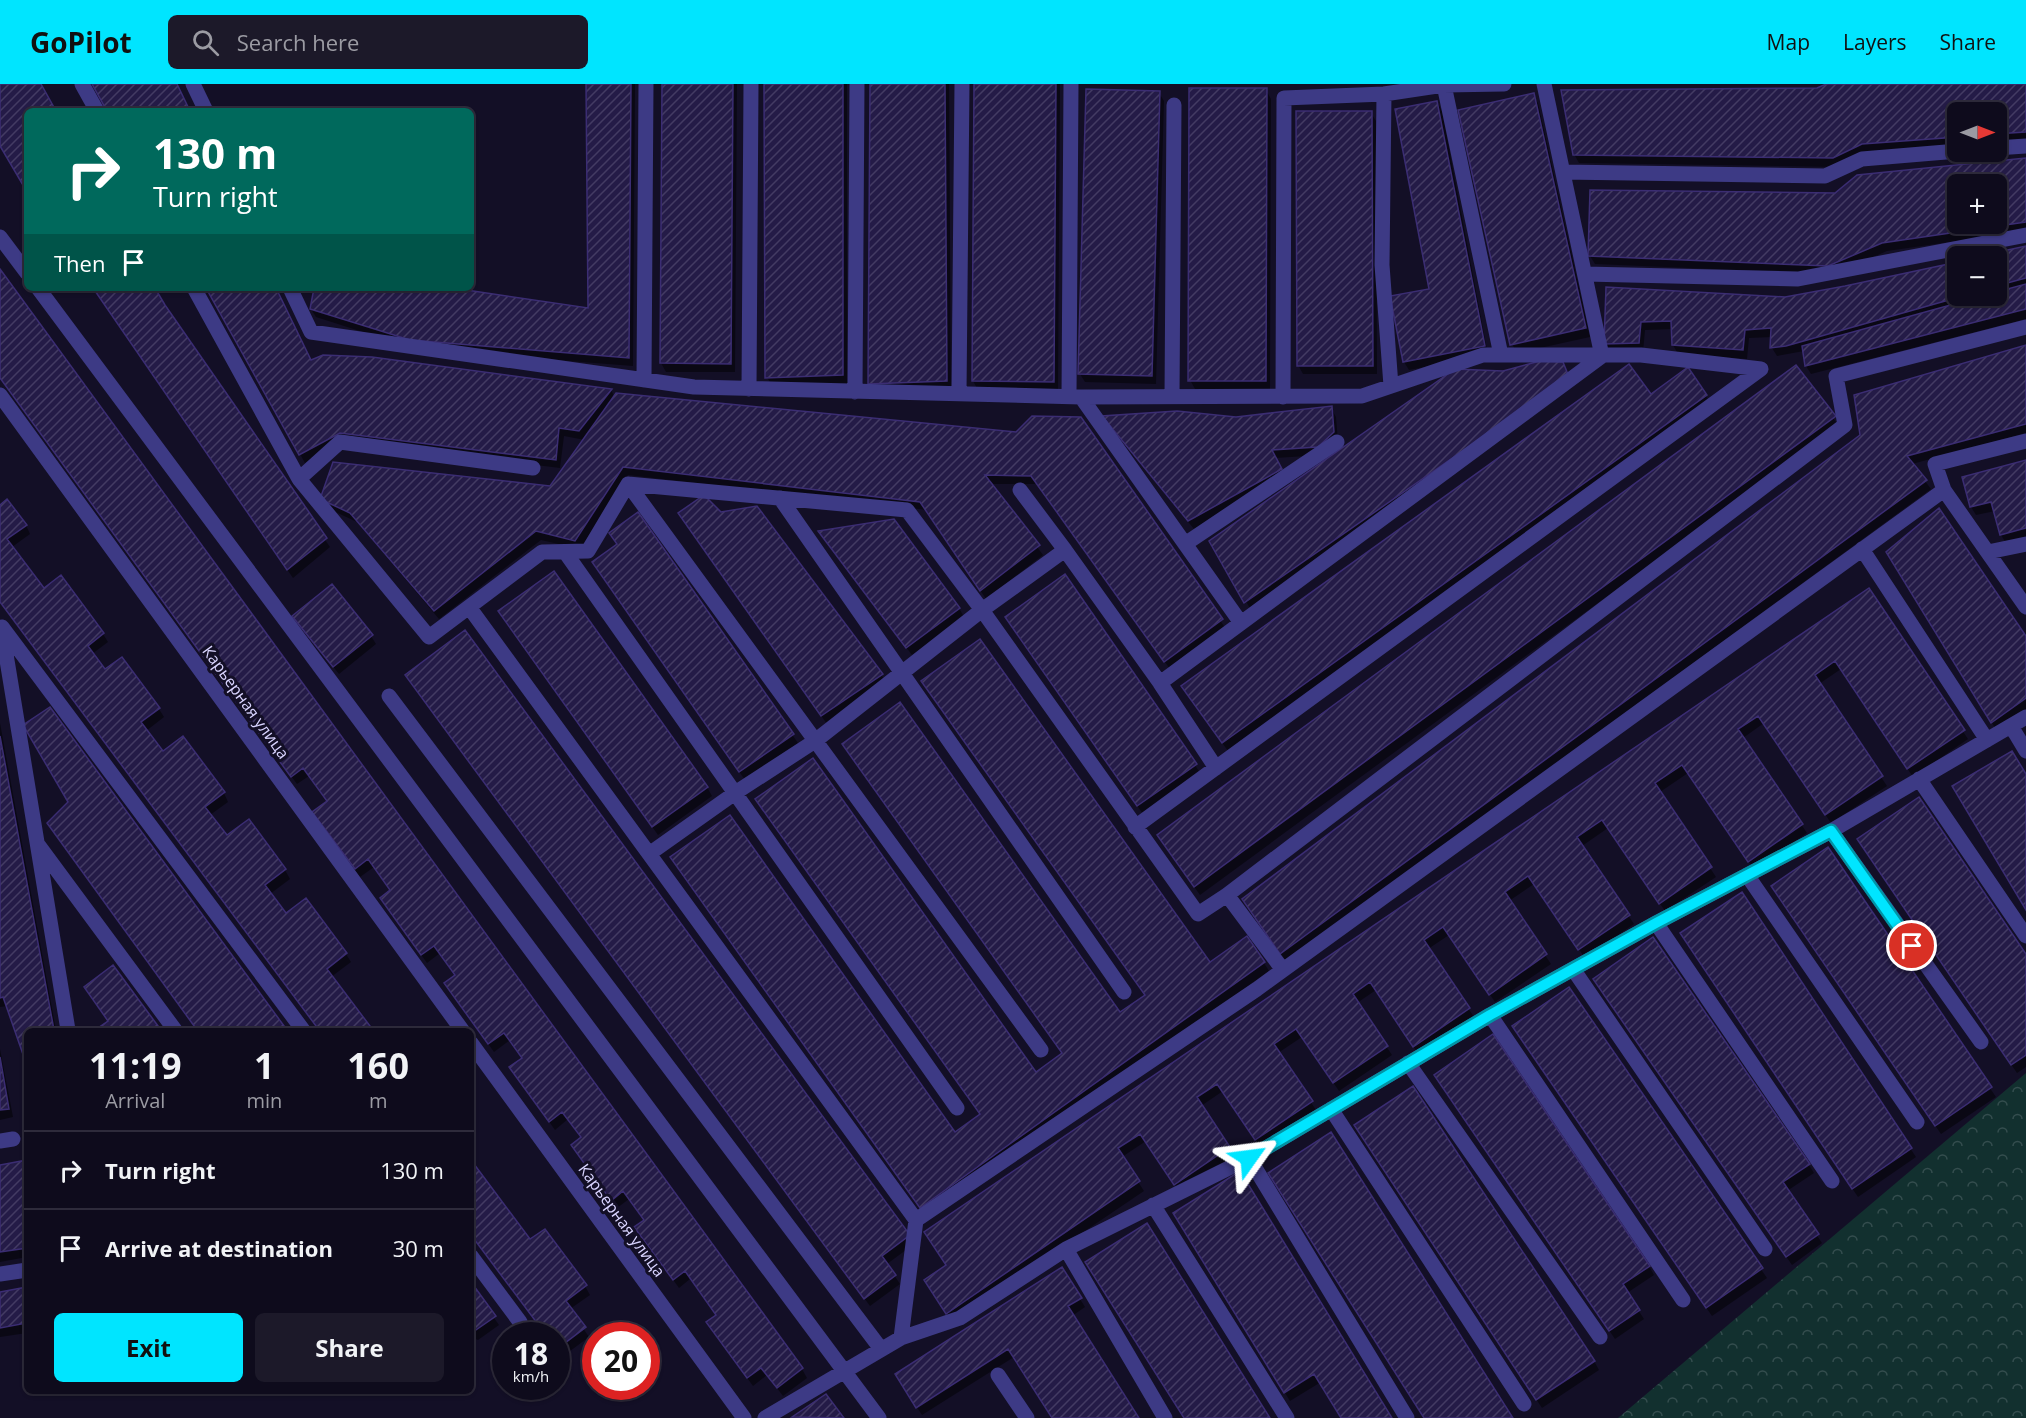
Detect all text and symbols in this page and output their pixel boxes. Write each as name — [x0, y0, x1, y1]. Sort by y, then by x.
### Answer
search box — [168, 15, 588, 69]
text: GoPilot — [30, 23, 132, 61]
icon: search — [189, 26, 222, 59]
text: Search here — [237, 27, 359, 57]
text: Map — [1767, 28, 1810, 56]
text: Layers — [1843, 28, 1907, 56]
text: Share — [1940, 28, 1996, 56]
north arrow — [1947, 102, 2007, 162]
map controls — [1947, 102, 2007, 306]
text: 130 m — [153, 124, 277, 181]
icon: right — [54, 132, 132, 210]
button: + — [1947, 174, 2007, 234]
text: Turn right — [153, 178, 278, 215]
icon: arrive — [117, 246, 150, 279]
button: − — [1947, 246, 2007, 306]
text: Then — [54, 248, 105, 278]
street label: Карьерная улица — [197, 641, 295, 763]
pin — [1886, 920, 1937, 971]
icon: arrive — [1895, 929, 1928, 962]
text: 11:19 — [89, 1041, 182, 1090]
text: 1 — [254, 1041, 275, 1090]
text: 160 — [347, 1041, 409, 1090]
text: Arrival — [105, 1087, 165, 1114]
text: min — [246, 1087, 282, 1114]
text: m — [369, 1087, 387, 1114]
position arrow — [1217, 1126, 1281, 1190]
icon: right — [54, 1154, 87, 1187]
text: Turn right — [105, 1155, 216, 1185]
text: 130 m — [380, 1155, 444, 1185]
street label: Карьерная улица — [573, 1159, 671, 1281]
icon: arrive — [54, 1232, 87, 1265]
text: Arrive at destination — [105, 1233, 333, 1263]
text: 30 m — [393, 1233, 444, 1263]
button: Exit — [54, 1313, 243, 1382]
button: Share — [255, 1313, 444, 1382]
speed limit sign: 20 — [582, 1322, 660, 1400]
text: 18 — [514, 1333, 548, 1374]
text: km/h — [513, 1366, 549, 1386]

